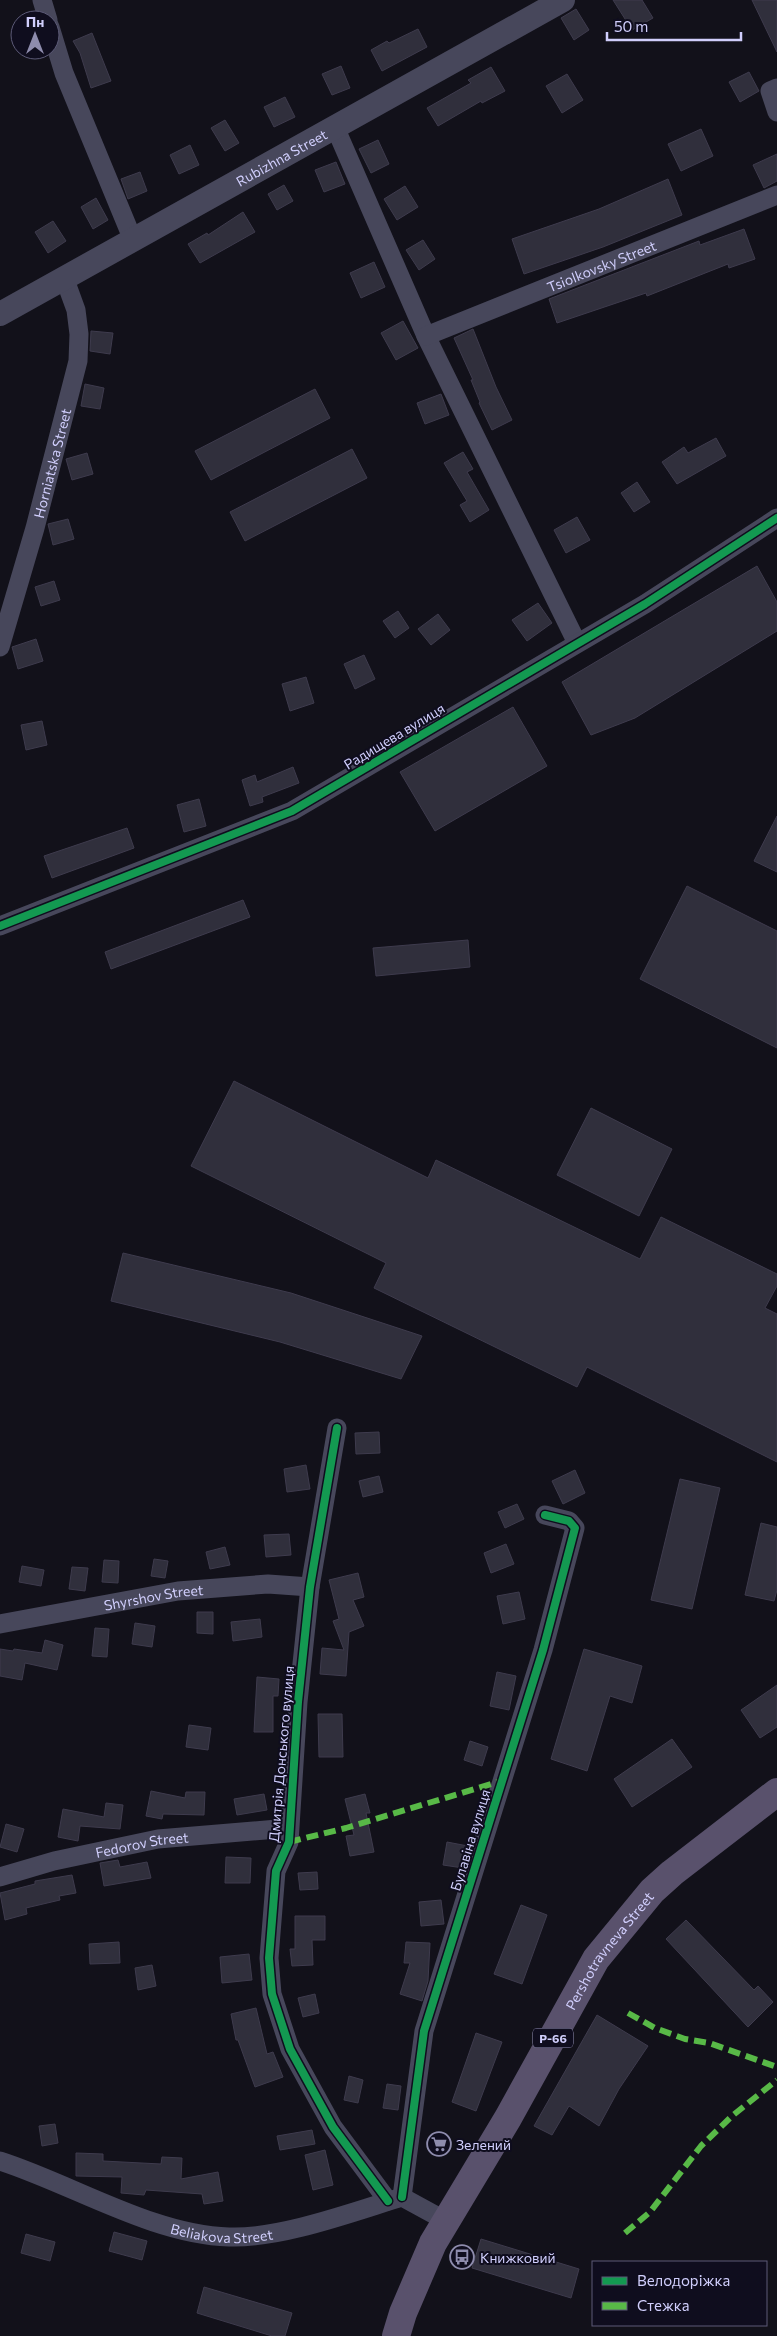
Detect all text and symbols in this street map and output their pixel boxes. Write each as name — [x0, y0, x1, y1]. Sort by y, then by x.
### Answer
north arrow — [10, 10, 60, 60]
scale bar — [607, 10, 741, 42]
text: Пн — [26, 13, 44, 30]
text: 50 m — [614, 17, 648, 35]
street label: Rubizhna Street — [233, 125, 330, 189]
street label: Tsiolkovsky Street — [544, 236, 659, 295]
street label: Horniatska Street — [29, 406, 74, 520]
street label: Радищева вулиця — [340, 699, 448, 773]
street label: Shyrshov Street — [102, 1581, 204, 1613]
street label: Дмитрія Донського вулиця — [265, 1665, 297, 1843]
street label: Булавіна вулиця — [446, 1787, 494, 1893]
street label: Fedorov Street — [94, 1828, 190, 1861]
street label: Pershotravneva Street — [561, 1888, 657, 2012]
road number: Р-66 — [533, 2029, 573, 2048]
supermarket icon: Зелений — [426, 2131, 452, 2157]
place label: Зелений — [456, 2136, 511, 2153]
street label: Beliakova Street — [169, 2219, 274, 2246]
bus stop icon: Книжковий — [449, 2244, 475, 2270]
place label: Книжковий — [480, 2249, 556, 2266]
legend — [592, 2261, 767, 2326]
text: Велодоріжка — [637, 2271, 730, 2289]
text: Стежка — [637, 2296, 690, 2314]

